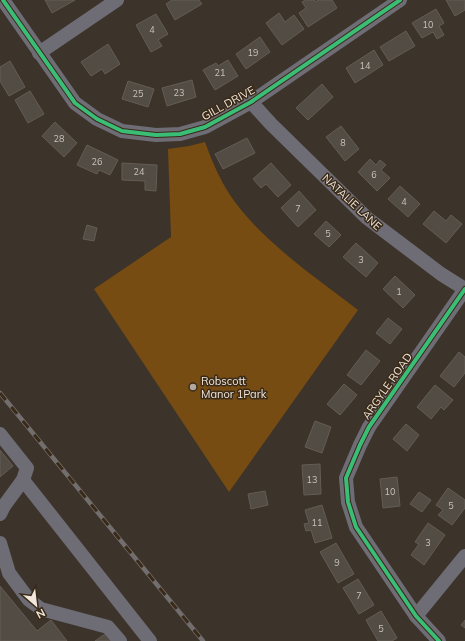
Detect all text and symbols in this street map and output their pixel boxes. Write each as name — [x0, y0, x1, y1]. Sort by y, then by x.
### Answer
house number: 10 — [423, 19, 433, 30]
house number: 4 — [149, 24, 155, 35]
house number: 19 — [248, 47, 258, 58]
house number: 14 — [360, 60, 371, 71]
house number: 21 — [215, 67, 225, 78]
street label: GILL DRIVE — [199, 83, 257, 123]
house number: 23 — [174, 87, 184, 98]
house number: 25 — [133, 88, 144, 99]
house number: 28 — [54, 133, 64, 144]
house number: 8 — [340, 137, 346, 148]
house number: 26 — [92, 156, 102, 167]
house number: 24 — [134, 166, 145, 177]
house number: 6 — [371, 169, 377, 180]
street label: NATALIE LANE — [319, 171, 385, 233]
house number: 4 — [401, 196, 407, 207]
house number: 7 — [295, 203, 301, 214]
house number: 5 — [325, 228, 331, 239]
house number: 3 — [358, 254, 364, 265]
house number: 1 — [396, 286, 402, 297]
street label: ARGYLE ROAD — [359, 350, 415, 422]
place label: Robscott Manor 1Park — [201, 374, 267, 401]
marker: Robscott Manor 1Park — [188, 382, 198, 392]
house number: 13 — [307, 474, 317, 485]
house number: 10 — [385, 486, 395, 497]
house number: 5 — [448, 500, 454, 511]
house number: 11 — [312, 517, 322, 528]
house number: 3 — [425, 537, 431, 548]
house number: 9 — [334, 557, 340, 568]
north arrow — [16, 585, 56, 625]
house number: 7 — [356, 590, 362, 601]
text: N — [34, 606, 48, 622]
house number: 5 — [378, 623, 384, 634]

